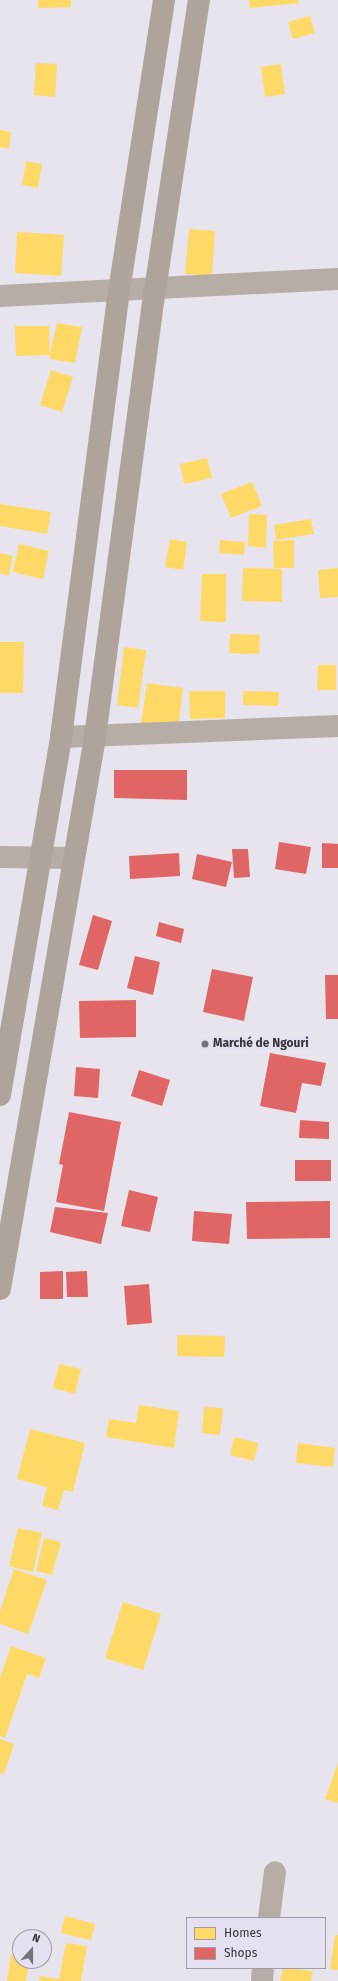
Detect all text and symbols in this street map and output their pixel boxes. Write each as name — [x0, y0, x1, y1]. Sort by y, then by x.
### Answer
place label: Marché de Ngouri — [213, 1037, 309, 1051]
marker: Marché de Ngouri — [200, 1039, 210, 1049]
legend — [186, 1917, 326, 1969]
text: Homes — [224, 1926, 262, 1940]
north arrow — [12, 1929, 52, 1969]
text: N — [30, 1931, 42, 1946]
text: Shops — [224, 1946, 257, 1960]

